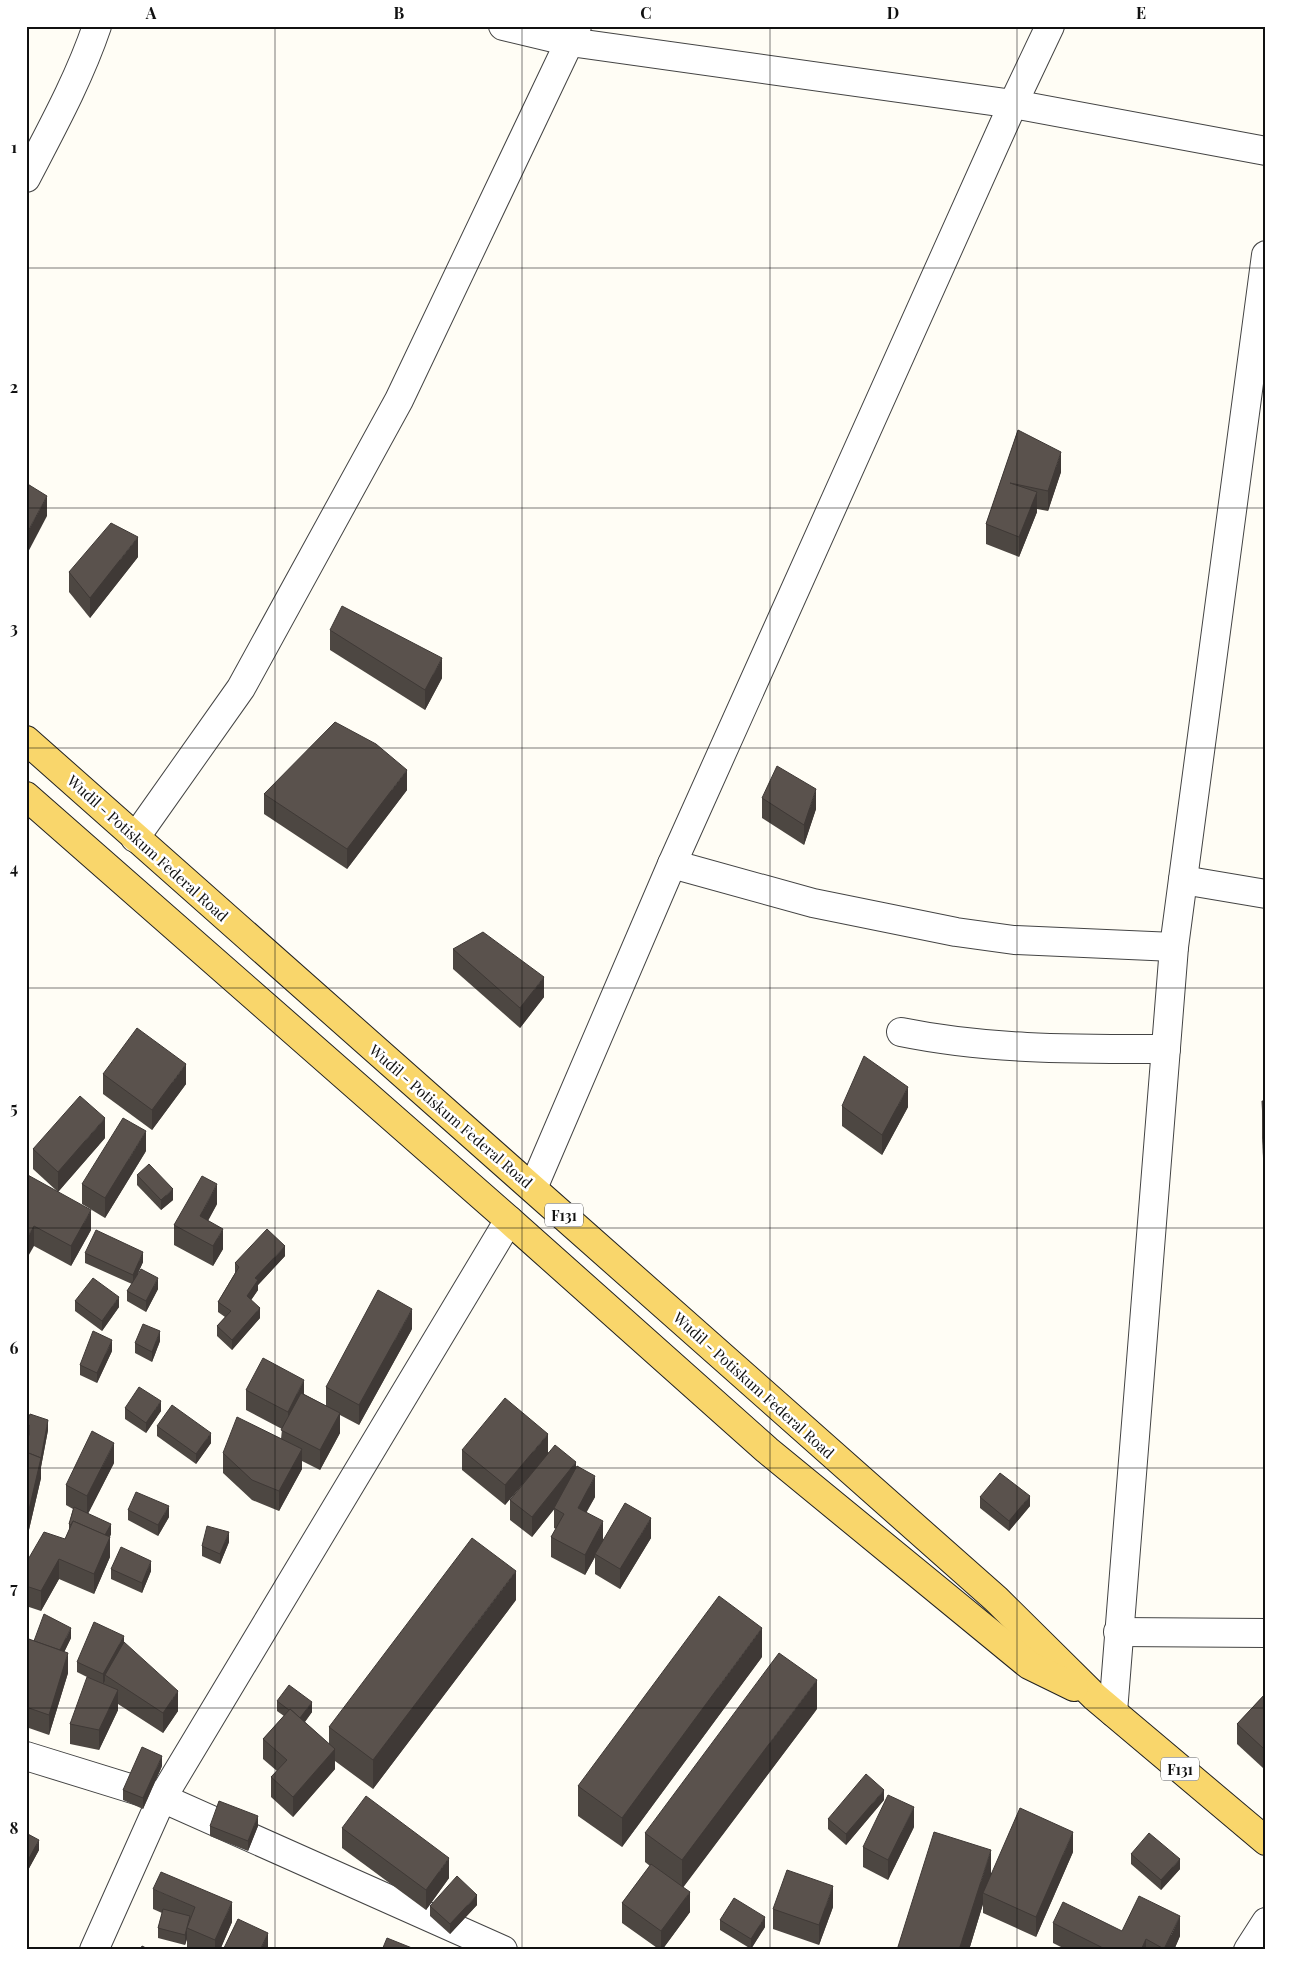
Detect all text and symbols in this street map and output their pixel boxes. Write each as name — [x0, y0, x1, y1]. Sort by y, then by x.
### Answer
text: A — [145, 2, 157, 23]
text: B — [394, 2, 405, 23]
text: C — [640, 2, 652, 23]
text: D — [887, 2, 899, 23]
text: E — [1136, 2, 1146, 23]
text: 1 — [11, 136, 17, 157]
text: 2 — [10, 376, 18, 397]
text: 3 — [10, 617, 18, 638]
street label: Wudil - Potiskum Federal Road — [63, 770, 233, 926]
text: 4 — [10, 857, 18, 878]
street label: Wudil - Potiskum Federal Road — [365, 1039, 537, 1193]
text: 5 — [10, 1097, 18, 1118]
road number: F131 — [545, 1204, 583, 1226]
street label: Wudil - Potiskum Federal Road — [669, 1307, 839, 1463]
text: 6 — [10, 1337, 19, 1358]
text: 7 — [10, 1577, 18, 1598]
road number: F131 — [1161, 1758, 1199, 1780]
text: 8 — [10, 1817, 19, 1838]

